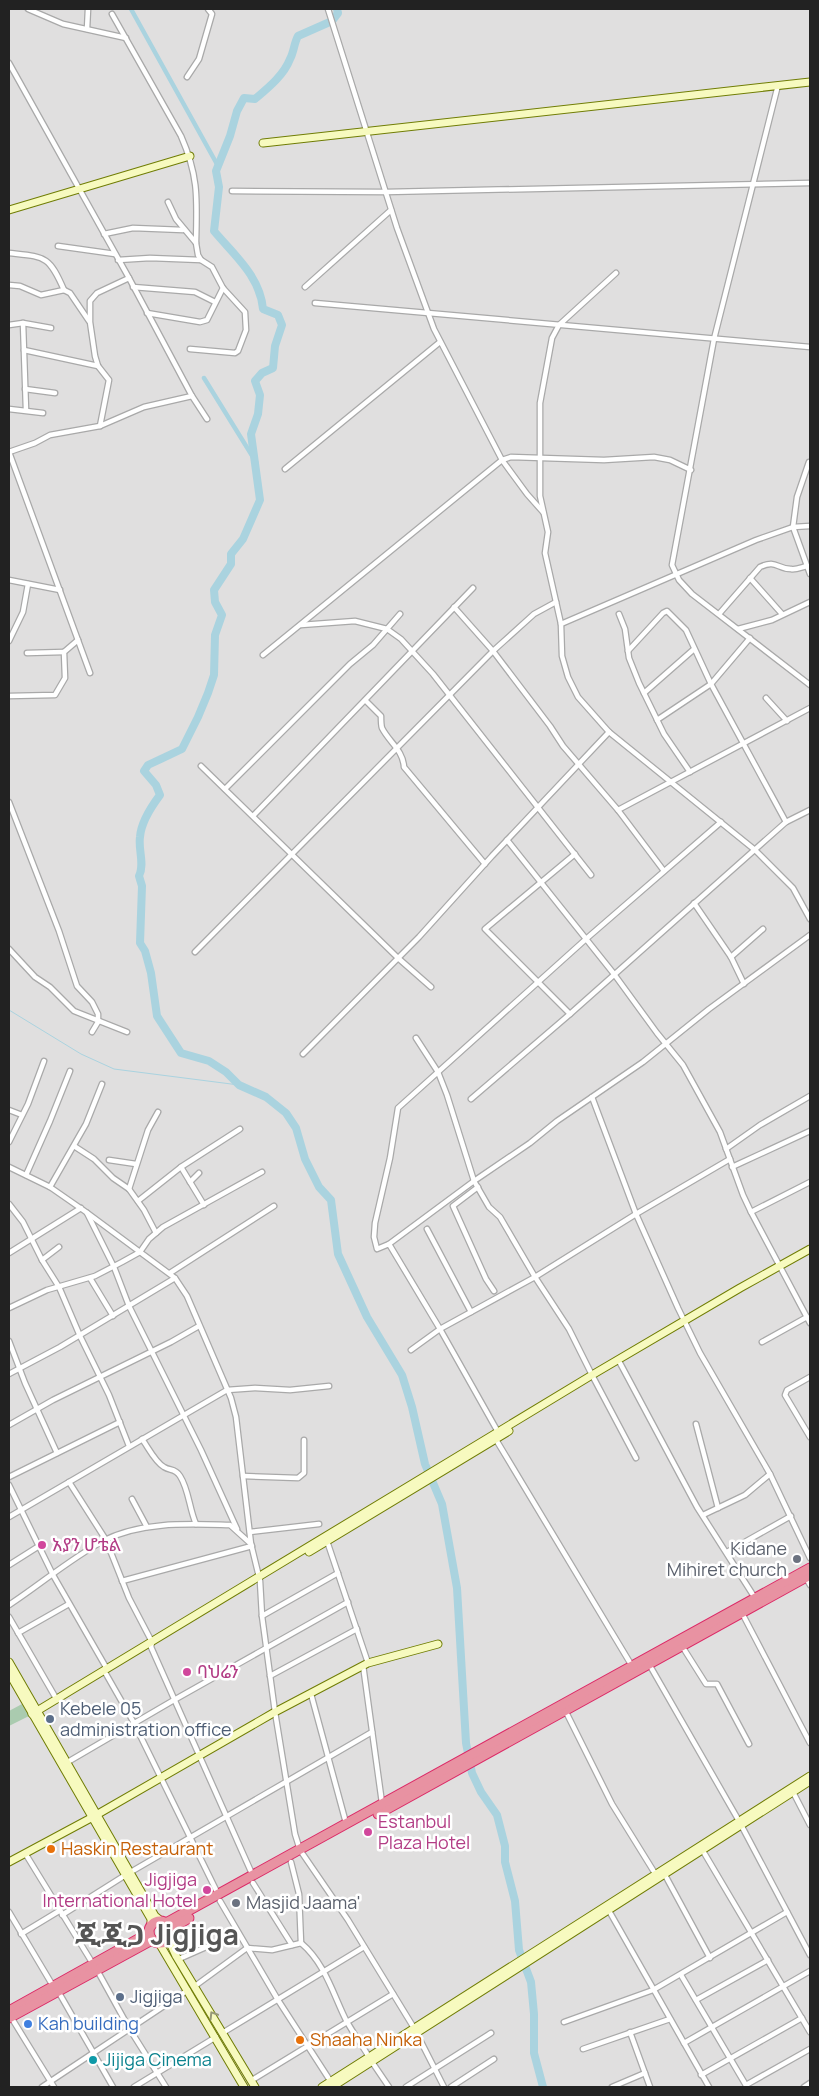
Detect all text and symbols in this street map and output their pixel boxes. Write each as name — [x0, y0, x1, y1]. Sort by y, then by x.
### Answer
place label: አያን ሆቴል — [52, 1532, 121, 1556]
place label: Kidane Mihiret church — [667, 1536, 787, 1581]
marker: አያን ሆቴል — [36, 1539, 48, 1551]
marker: Kidane Mihiret church — [791, 1553, 803, 1565]
place label: ባህሬን — [197, 1659, 239, 1683]
marker: ባህሬን — [181, 1666, 193, 1678]
place label: Kebele 05 administration office — [60, 1696, 231, 1741]
marker: Kebele 05 administration office — [44, 1713, 56, 1725]
place label: Estanbul Plaza Hotel — [378, 1809, 470, 1854]
marker: Estanbul Plaza Hotel — [362, 1826, 374, 1838]
place label: Haskin Restaurant — [61, 1836, 213, 1860]
marker: Haskin Restaurant — [45, 1843, 57, 1855]
place label: Jigjiga International Hotel — [42, 1867, 197, 1912]
marker: Jigjiga International Hotel — [201, 1884, 213, 1896]
place label: Masjid Jaama' — [246, 1890, 361, 1914]
marker: Masjid Jaama' — [230, 1897, 242, 1909]
district label: ጂጂጋ Jigjiga — [75, 1915, 239, 1953]
place label: Jigjiga — [130, 1984, 183, 2008]
marker: Jigjiga — [114, 1991, 126, 2003]
place label: Kah building — [38, 2011, 139, 2035]
one-way arrow — [210, 2011, 219, 2021]
marker: Kah building — [22, 2018, 34, 2030]
place label: Shaaha Ninka — [310, 2027, 422, 2051]
marker: Shaaha Ninka — [294, 2034, 306, 2046]
place label: Jijiga Cinema — [103, 2047, 212, 2071]
marker: Jijiga Cinema — [87, 2054, 99, 2066]

